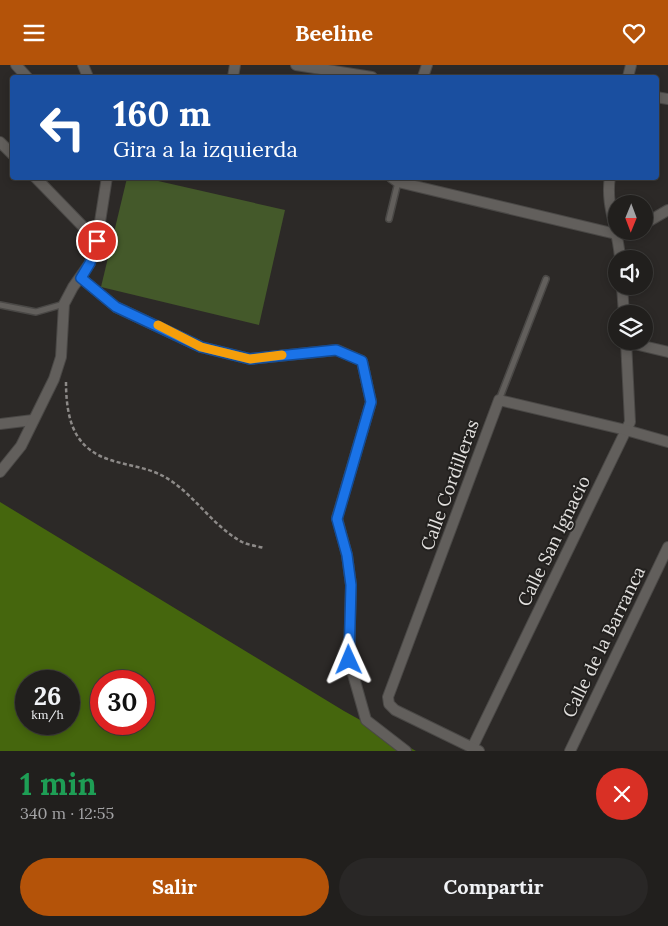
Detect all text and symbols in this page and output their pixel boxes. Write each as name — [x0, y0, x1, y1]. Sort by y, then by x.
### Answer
icon: menu — [20, 19, 48, 47]
text: Beeline — [295, 19, 373, 47]
icon: heart — [620, 19, 648, 47]
text: 160 m — [113, 91, 211, 136]
icon: left — [30, 95, 95, 160]
text: Gira a la izquierda — [113, 135, 298, 163]
north arrow — [608, 195, 652, 240]
map controls — [608, 195, 653, 350]
pin — [76, 220, 118, 262]
icon: arrive — [83, 227, 111, 255]
button: sound — [608, 250, 653, 295]
button: layers — [608, 305, 653, 350]
street label: Calle Cordilleras — [415, 416, 484, 553]
street label: Calle San Ignacio — [512, 472, 595, 610]
street label: Calle de la Barranca — [557, 562, 650, 721]
position arrow — [322, 633, 374, 685]
speed limit sign: 30 — [90, 670, 155, 735]
text: 26 — [34, 680, 61, 712]
text: km/h — [31, 707, 64, 722]
text: 1 min — [20, 765, 97, 803]
button: close — [596, 768, 648, 820]
text: 340 m · 12:55 — [20, 803, 114, 823]
button: Salir — [20, 858, 329, 916]
button: Compartir — [339, 858, 648, 916]

